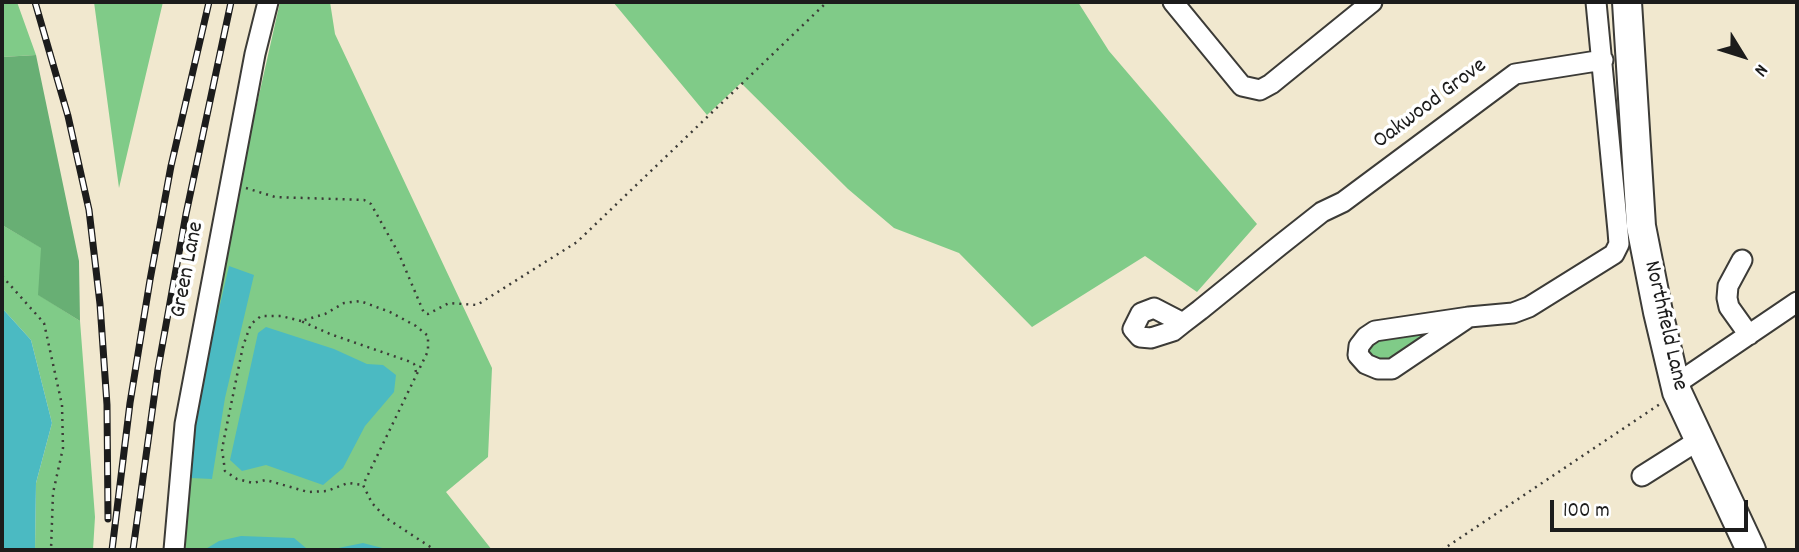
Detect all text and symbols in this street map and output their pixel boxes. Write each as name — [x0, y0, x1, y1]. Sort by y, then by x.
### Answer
north arrow — [1708, 21, 1778, 91]
street label: Oakwood Grove — [1369, 53, 1493, 157]
text: N — [1746, 57, 1773, 81]
street label: Green Lane — [166, 220, 212, 320]
street label: Northfield Lane — [1636, 258, 1692, 394]
scale bar — [1554, 486, 1752, 530]
text: 100 m — [1563, 497, 1610, 527]

